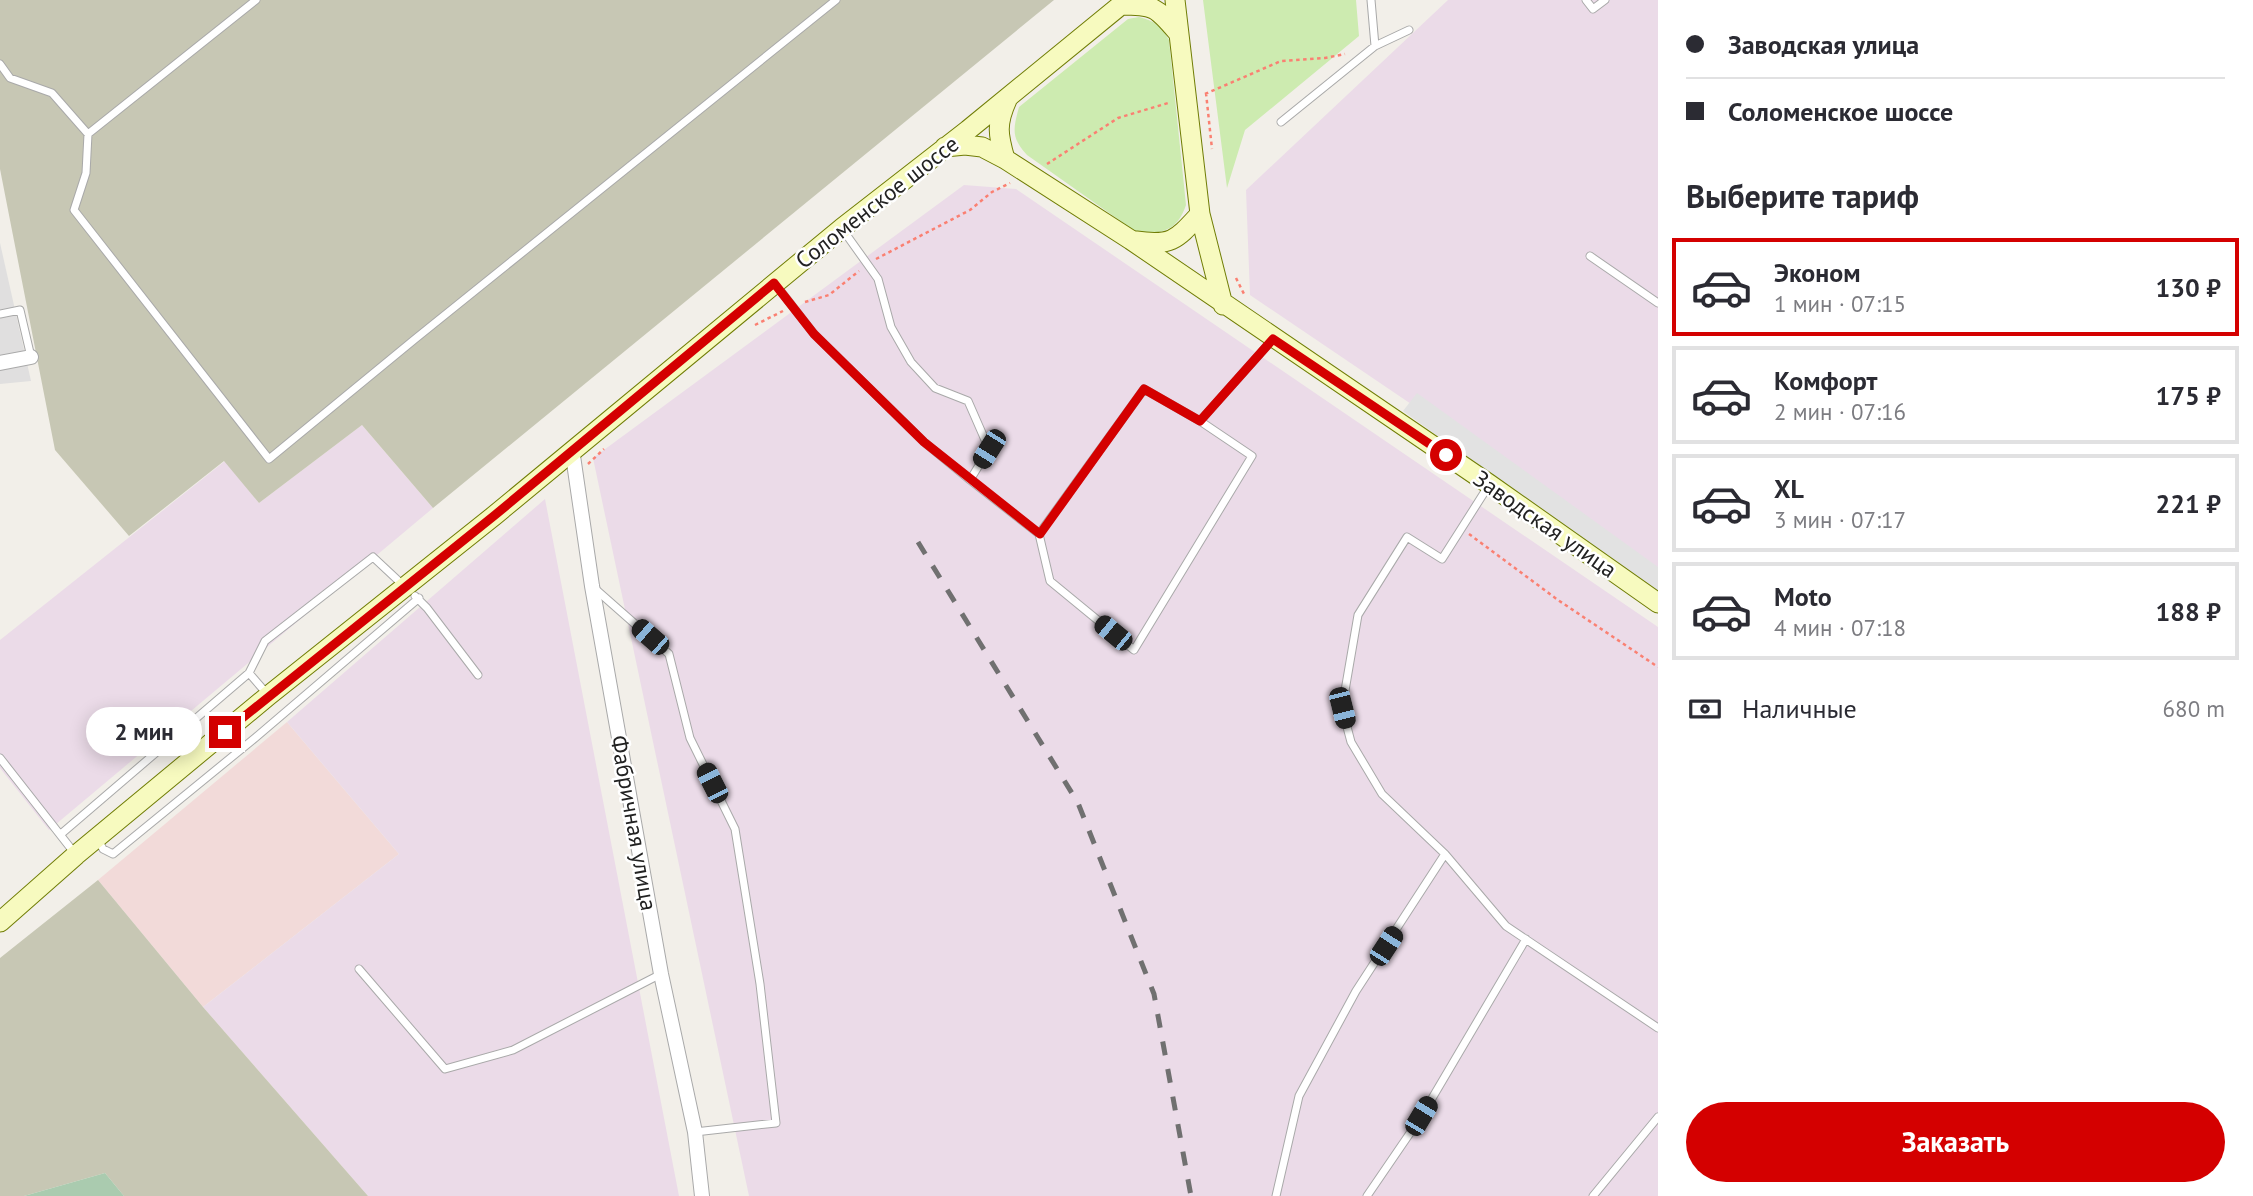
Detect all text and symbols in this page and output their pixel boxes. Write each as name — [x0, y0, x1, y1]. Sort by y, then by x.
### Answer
text: Заводская улица — [1728, 28, 1919, 61]
text: Соломенское шоссе — [1728, 95, 1953, 128]
street label: Соломенское шоссе — [789, 129, 964, 274]
text: Выберите тариф — [1686, 175, 1919, 217]
icon: car — [1690, 256, 1753, 319]
text: Эконом — [1774, 256, 1861, 289]
text: 130 ₽ — [2155, 271, 2221, 304]
text: 1 мин · 07:15 — [1774, 289, 1906, 318]
icon: car — [1690, 364, 1753, 427]
text: Комфорт — [1774, 364, 1877, 397]
text: 175 ₽ — [2155, 379, 2221, 412]
text: 2 мин · 07:16 — [1774, 397, 1906, 426]
car — [969, 426, 1010, 472]
route start — [1430, 439, 1462, 471]
street label: Заводская улица — [1468, 463, 1623, 584]
icon: car — [1690, 472, 1753, 535]
text: XL — [1774, 472, 1804, 505]
text: 221 ₽ — [2155, 487, 2221, 520]
text: 3 мин · 07:17 — [1774, 505, 1906, 534]
icon: car — [1690, 580, 1753, 643]
text: Moto — [1774, 580, 1832, 613]
text: 188 ₽ — [2155, 595, 2221, 628]
car — [1091, 612, 1136, 654]
text: 4 мин · 07:18 — [1774, 613, 1906, 642]
car — [628, 615, 673, 659]
car — [1327, 685, 1358, 731]
icon: cash — [1686, 690, 1724, 728]
text: Наличные — [1742, 692, 1857, 725]
text: 680 m — [2163, 694, 2225, 723]
callout: 2 мин — [85, 708, 201, 756]
route end — [209, 716, 241, 748]
text: 2 мин — [114, 717, 174, 746]
street label: Фабричная улица — [605, 733, 664, 913]
car — [694, 760, 731, 806]
car — [1366, 923, 1407, 969]
car — [1402, 1093, 1441, 1139]
button: Заказать — [1686, 1102, 2225, 1182]

